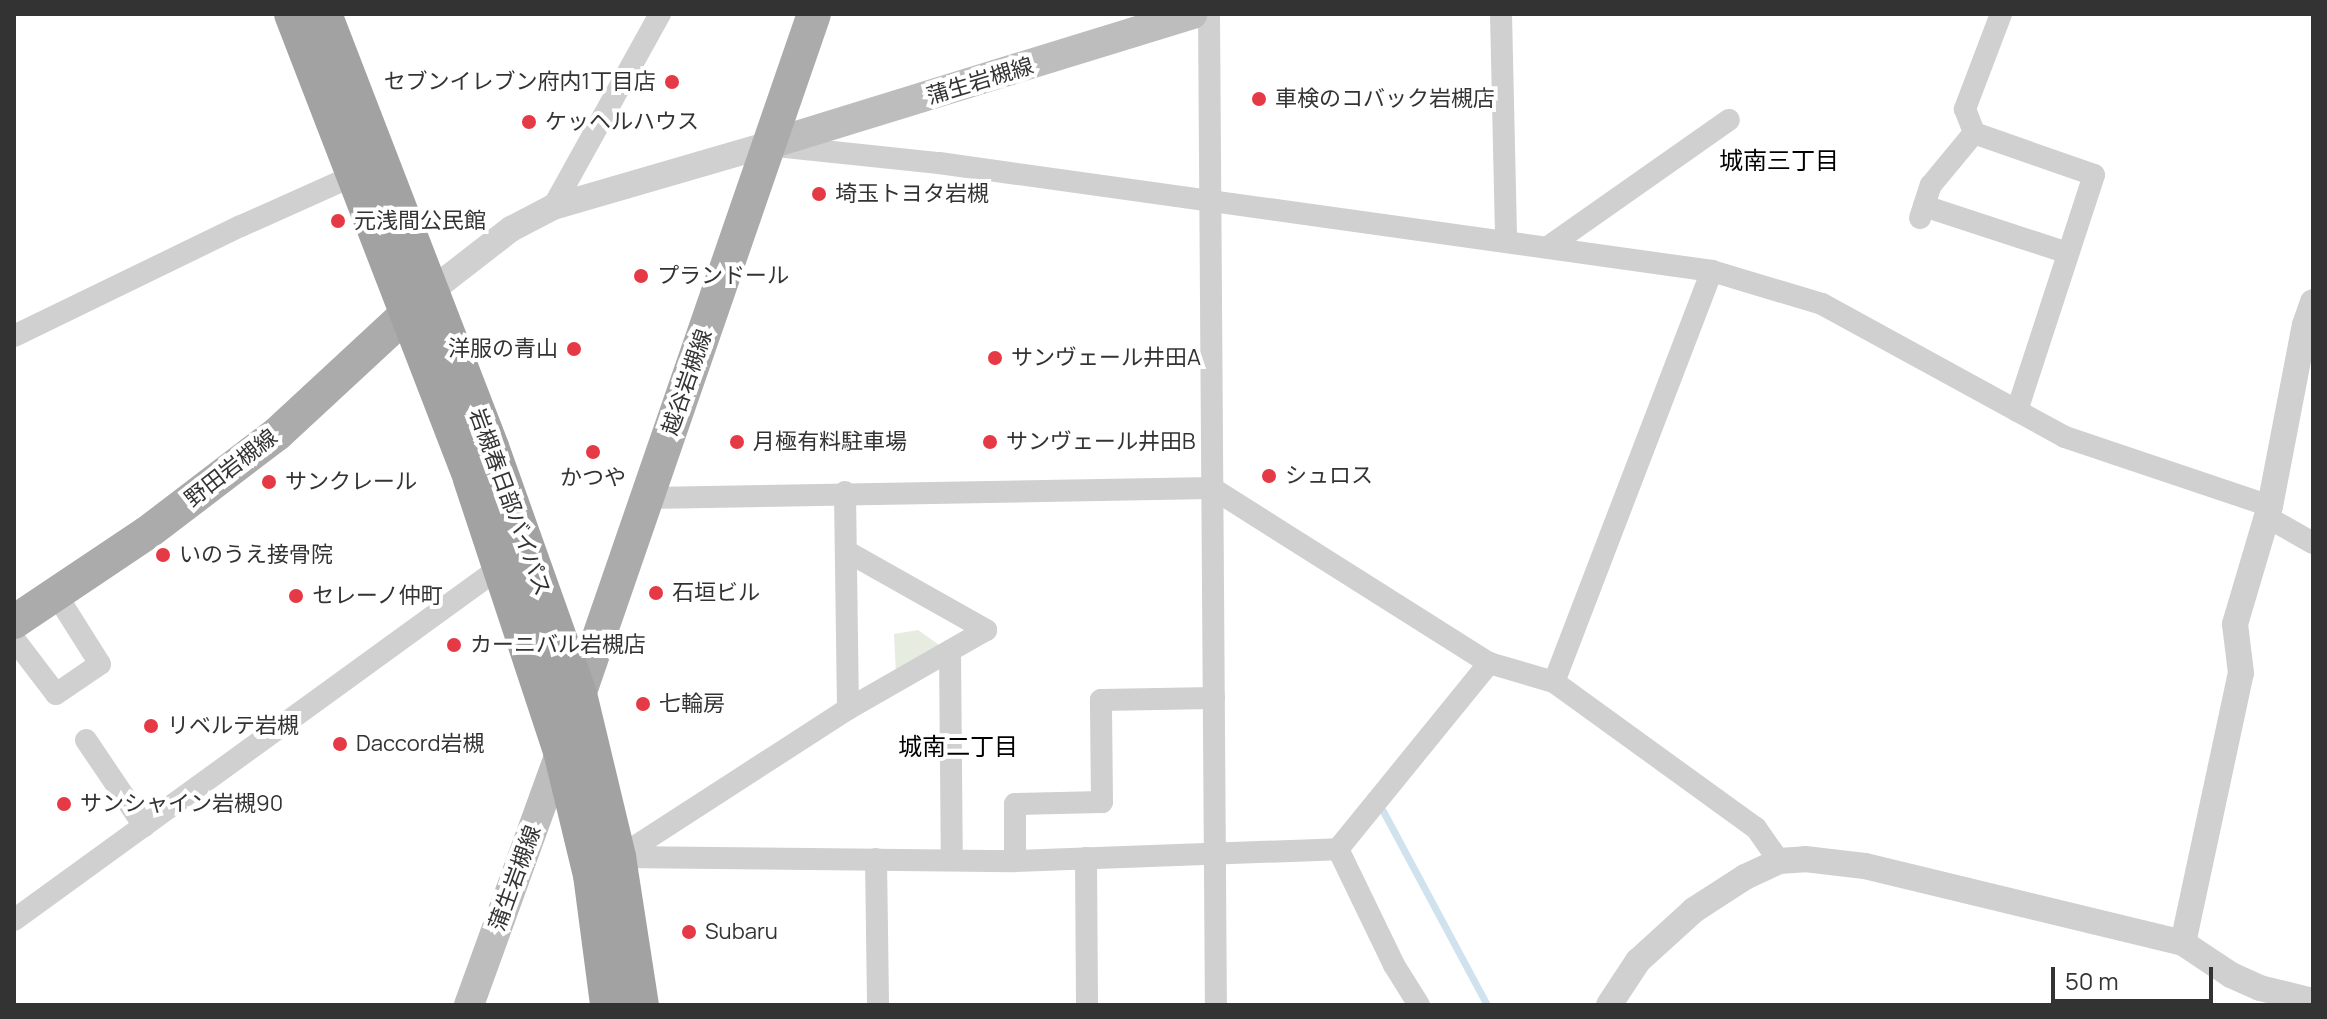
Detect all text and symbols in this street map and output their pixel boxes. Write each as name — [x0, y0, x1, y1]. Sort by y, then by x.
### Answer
street label: 蒲生岩槻線 — [924, 52, 1036, 110]
place label: セブンイレブン府内1丁目店 — [383, 69, 656, 95]
marker: セブンイレブン府内1丁目店 — [663, 73, 681, 91]
place label: 車検のコバック岩槻店 — [1275, 86, 1495, 112]
marker: 車検のコバック岩槻店 — [1250, 90, 1268, 108]
place label: ケッヘルハウス — [545, 109, 699, 135]
marker: ケッヘルハウス — [520, 113, 538, 131]
district label: 城南三丁目 — [1719, 146, 1839, 174]
place label: 埼玉トヨタ岩槻 — [835, 181, 989, 207]
marker: 埼玉トヨタ岩槻 — [810, 185, 828, 203]
place label: 元浅間公民館 — [354, 208, 486, 234]
marker: 元浅間公民館 — [329, 212, 347, 230]
place label: プランドール — [657, 263, 789, 289]
marker: プランドール — [632, 267, 650, 285]
street label: 越谷岩槻線 — [657, 326, 717, 438]
place label: 洋服の青山 — [448, 336, 558, 362]
marker: 洋服の青山 — [565, 340, 583, 358]
place label: サンヴェール井田A — [1011, 345, 1201, 371]
marker: サンヴェール井田A — [986, 349, 1004, 367]
street label: 岩槻春日部バイパス — [464, 404, 556, 600]
street label: 野田岩槻線 — [180, 424, 282, 512]
place label: 月極有料駐車場 — [753, 429, 907, 455]
place label: サンヴェール井田B — [1006, 429, 1195, 455]
marker: 月極有料駐車場 — [728, 433, 746, 451]
marker: サンヴェール井田B — [981, 433, 999, 451]
marker: かつや — [584, 443, 602, 461]
place label: シュロス — [1285, 463, 1373, 489]
place label: かつや — [560, 465, 626, 491]
marker: シュロス — [1260, 467, 1278, 485]
place label: サンクレール — [285, 469, 417, 495]
marker: サンクレール — [260, 473, 278, 491]
place label: いのうえ接骨院 — [179, 542, 333, 568]
marker: いのうえ接骨院 — [154, 546, 172, 564]
place label: 石垣ビル — [672, 580, 760, 606]
place label: セレーノ仲町 — [312, 583, 444, 609]
marker: 石垣ビル — [647, 584, 665, 602]
marker: セレーノ仲町 — [287, 587, 305, 605]
place label: カーニバル岩槻店 — [470, 632, 646, 658]
marker: カーニバル岩槻店 — [445, 636, 463, 654]
place label: 七輪房 — [659, 691, 725, 717]
marker: 七輪房 — [634, 695, 652, 713]
place label: リベルテ岩槻 — [167, 713, 299, 739]
marker: リベルテ岩槻 — [142, 717, 160, 735]
place label: Daccord岩槻 — [356, 731, 484, 757]
district label: 城南二丁目 — [898, 732, 1018, 760]
marker: Daccord岩槻 — [331, 735, 349, 753]
place label: サンシャイン岩槻90 — [80, 791, 283, 817]
marker: サンシャイン岩槻90 — [55, 795, 73, 813]
street label: 蒲生岩槻線 — [484, 822, 546, 934]
place label: Subaru — [705, 919, 778, 945]
marker: Subaru — [680, 923, 698, 941]
scale bar — [2055, 951, 2217, 1001]
text: 50 m — [2065, 964, 2119, 997]

